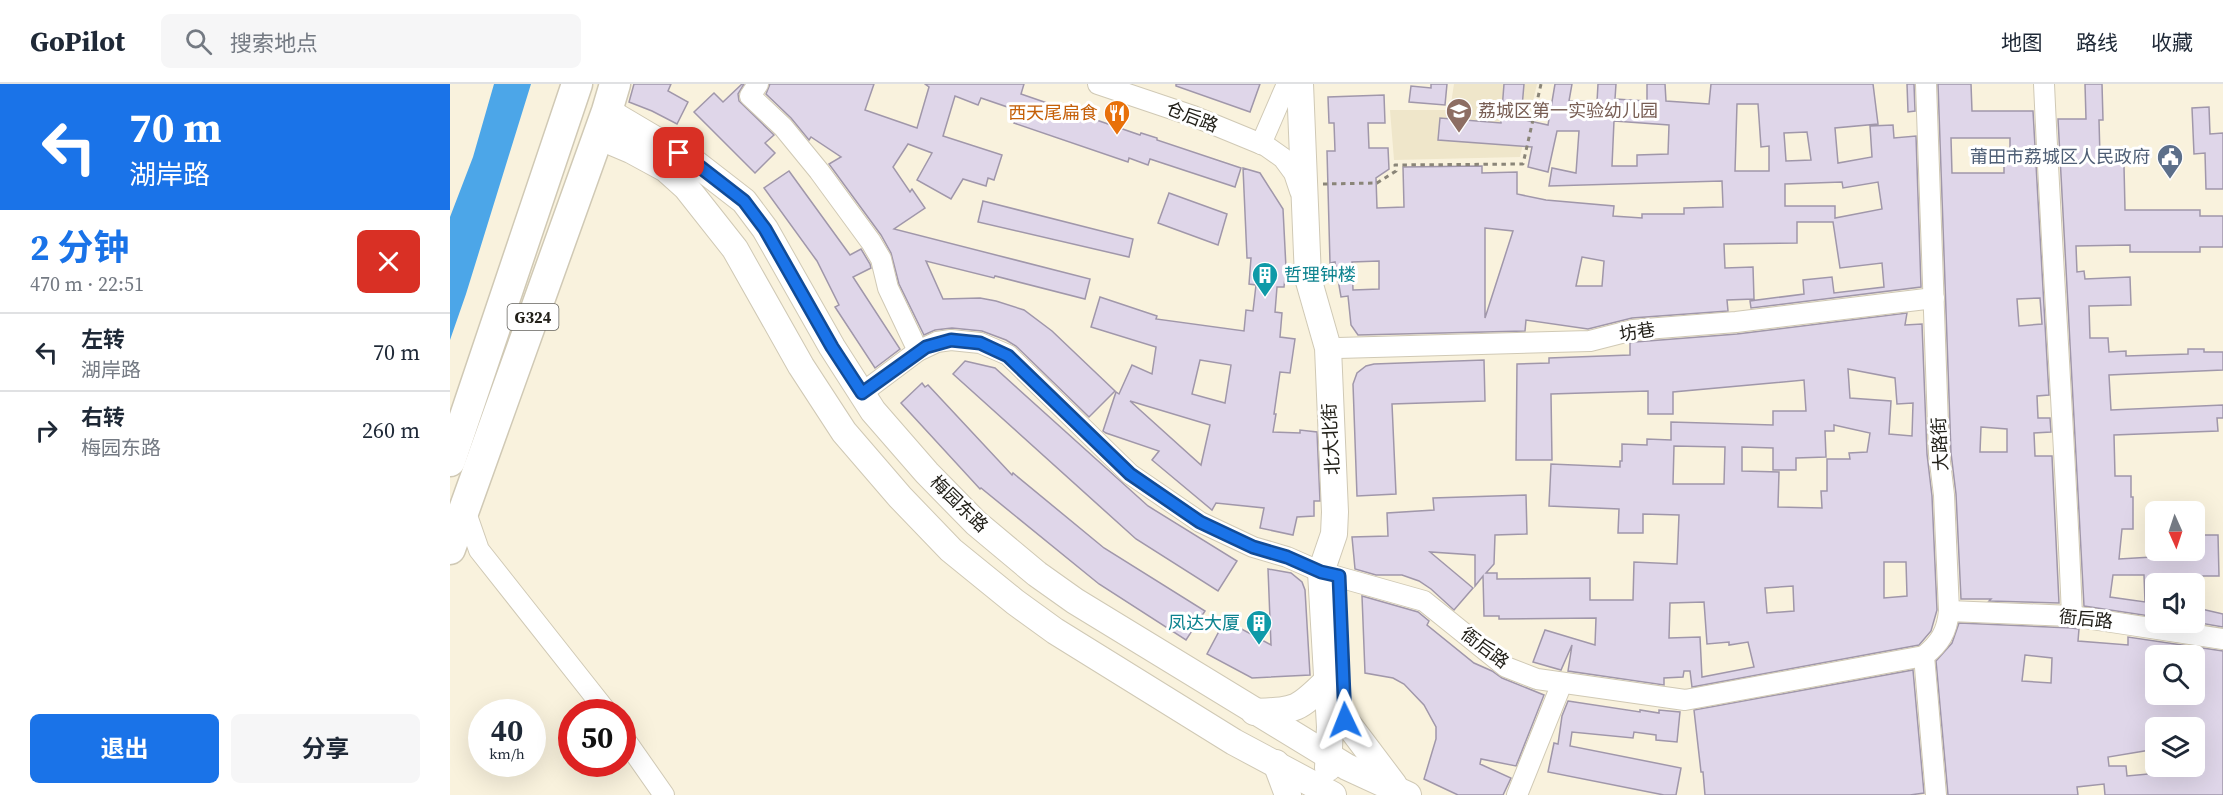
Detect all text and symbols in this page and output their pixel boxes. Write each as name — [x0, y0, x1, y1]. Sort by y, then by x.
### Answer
search box — [161, 14, 581, 68]
text: GoPilot — [30, 22, 125, 60]
icon: search — [182, 25, 215, 58]
text: 搜索地点 — [230, 28, 318, 58]
text: 地图 — [2001, 28, 2043, 57]
text: 路线 — [2076, 28, 2118, 57]
text: 收藏 — [2151, 28, 2193, 57]
street label: 仓后路 — [1162, 95, 1222, 138]
school or university icon: 荔城区第一实验幼儿园 — [1444, 96, 1474, 134]
text: 70 m — [129, 98, 222, 156]
restaurant icon: 西天尾扁食 — [1102, 98, 1132, 136]
place label: 荔城区第一实验幼儿园 — [1478, 98, 1658, 123]
place label: 西天尾扁食 — [1008, 100, 1098, 125]
icon: left — [30, 108, 108, 186]
pin — [653, 127, 704, 178]
icon: arrive — [662, 136, 695, 169]
public building icon: 莆田市荔城区人民政府 — [2155, 142, 2185, 180]
place label: 莆田市荔城区人民政府 — [1970, 144, 2150, 169]
text: 湖岸路 — [129, 156, 210, 193]
text: 2 分钟 — [30, 223, 129, 272]
button: close — [357, 230, 420, 293]
building icon: 哲理钟楼 — [1250, 260, 1280, 298]
place label: 哲理钟楼 — [1284, 262, 1356, 287]
text: 470 m · 22:51 — [30, 270, 144, 298]
road number: G324 — [508, 304, 559, 330]
street label: 坊巷 — [1617, 316, 1657, 347]
text: 左转 — [81, 324, 125, 354]
icon: left — [30, 336, 63, 369]
text: 70 m — [373, 337, 420, 367]
text: 湖岸路 — [81, 356, 141, 384]
text: 右转 — [81, 402, 125, 432]
street label: 北大北街 — [1316, 402, 1345, 476]
icon: right — [30, 414, 63, 447]
text: 260 m — [362, 415, 420, 445]
street label: 大路街 — [1926, 416, 1953, 472]
text: 梅园东路 — [81, 434, 161, 462]
street label: 梅园东路 — [925, 470, 994, 538]
north arrow — [2145, 501, 2205, 561]
map controls — [2145, 501, 2205, 777]
button: sound — [2145, 573, 2205, 633]
street label: 衙后路 — [2058, 603, 2114, 634]
building icon: 凤达大厦 — [1244, 608, 1274, 646]
place label: 凤达大厦 — [1168, 610, 1240, 635]
street label: 衙后路 — [1456, 621, 1514, 674]
button: search — [2145, 645, 2205, 705]
position arrow — [1313, 688, 1377, 752]
speed limit sign: 50 — [558, 699, 636, 777]
text: 40 — [491, 710, 523, 751]
button: 退出 — [30, 714, 219, 783]
button: 分享 — [231, 714, 420, 783]
button: layers — [2145, 717, 2205, 777]
text: km/h — [489, 743, 525, 764]

